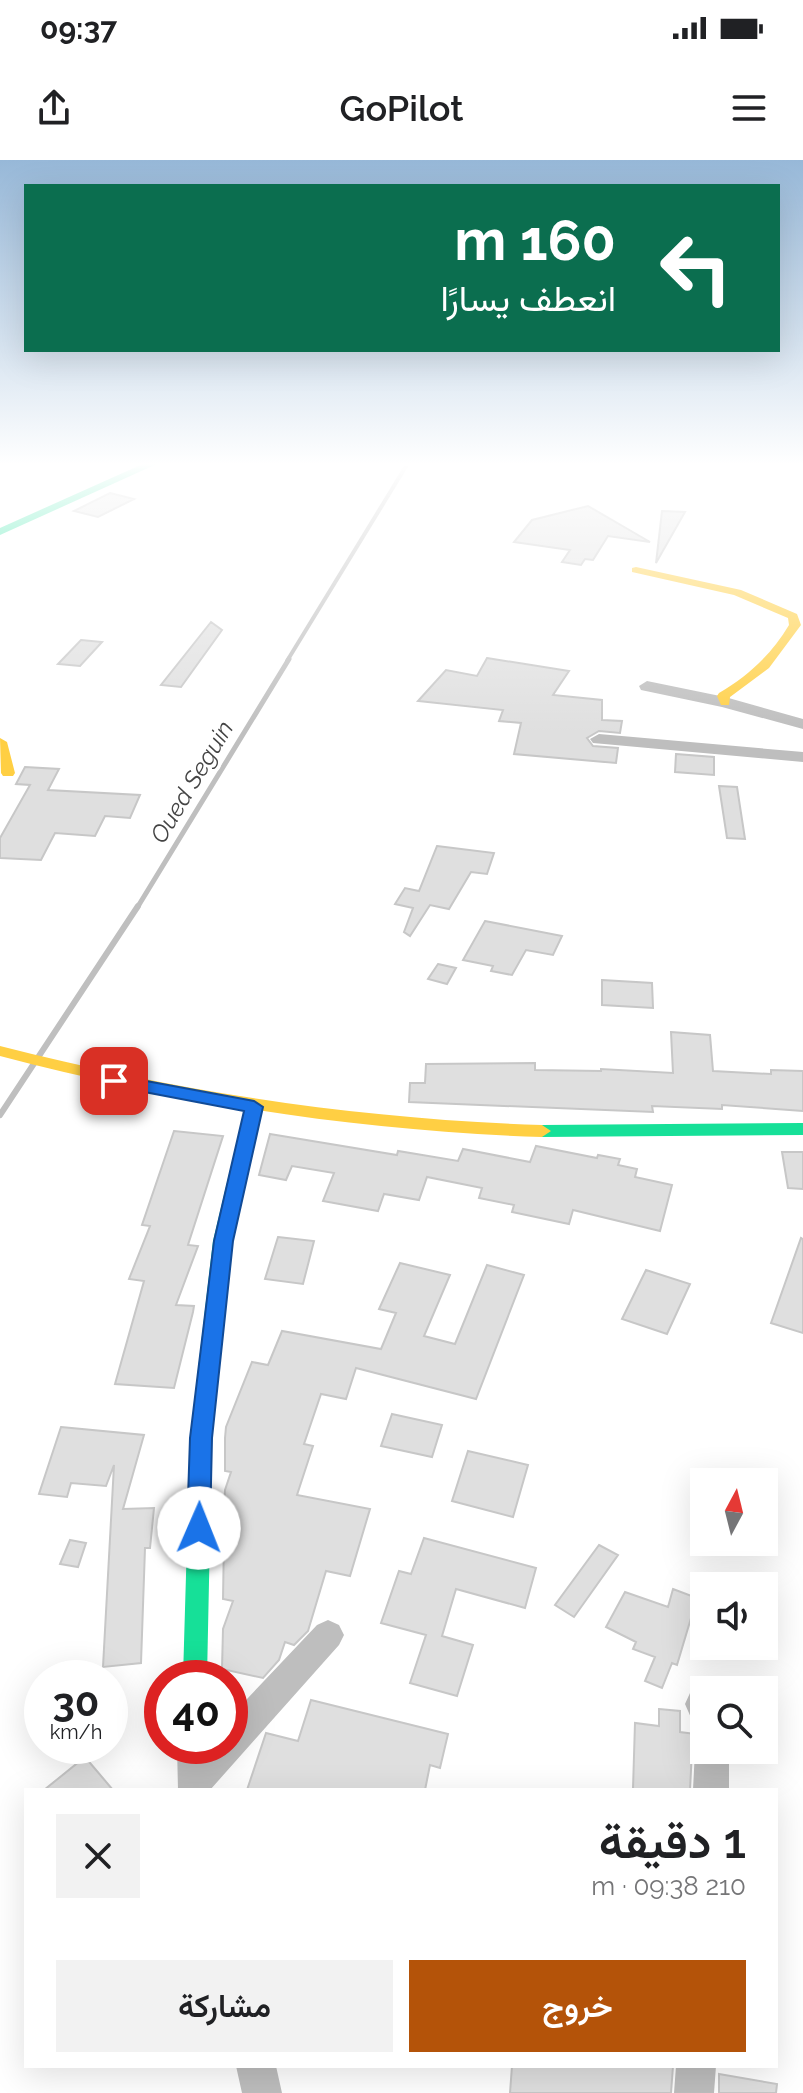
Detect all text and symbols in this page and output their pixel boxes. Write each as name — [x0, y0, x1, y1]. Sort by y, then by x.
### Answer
text: 09:37 — [40, 11, 117, 46]
icon: share — [32, 86, 76, 130]
icon: menu — [727, 86, 771, 130]
text: GoPilot — [340, 87, 463, 129]
text: 160 m — [454, 207, 616, 273]
icon: left — [644, 216, 748, 320]
text: انعطف يسارًا — [441, 277, 616, 319]
water label: Oued Seguin — [144, 715, 239, 848]
pin — [80, 1047, 148, 1115]
icon: arrive — [92, 1059, 136, 1103]
north arrow — [690, 1468, 778, 1556]
map controls — [690, 1468, 778, 1764]
position arrow — [157, 1486, 241, 1570]
button: sound — [690, 1572, 778, 1660]
speed limit sign: 40 — [144, 1660, 248, 1764]
button: search — [690, 1676, 778, 1764]
text: 30 — [53, 1678, 99, 1725]
text: km/h — [50, 1720, 102, 1744]
text: 1 دقيقة — [599, 1813, 746, 1869]
button: close — [56, 1814, 140, 1898]
text: 210 m · 09:38 — [591, 1871, 746, 1901]
button: مشاركة — [56, 1960, 393, 2052]
button: خروج — [409, 1960, 746, 2052]

